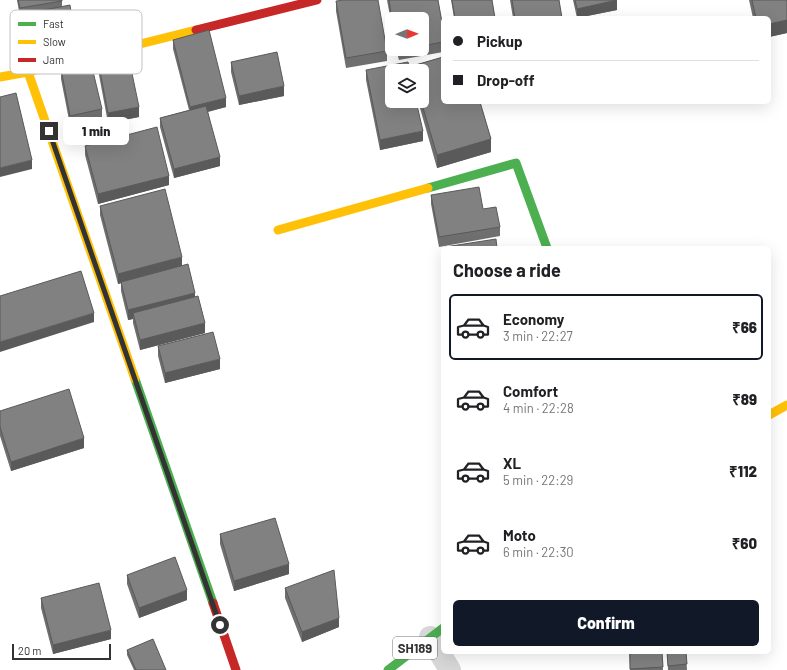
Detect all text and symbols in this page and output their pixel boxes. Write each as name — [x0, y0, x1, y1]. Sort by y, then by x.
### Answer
legend — [10, 10, 142, 74]
north arrow — [385, 12, 429, 56]
map controls — [385, 12, 429, 108]
text: Fast — [43, 17, 64, 30]
text: Pickup — [477, 32, 523, 50]
text: Slow — [43, 35, 66, 48]
text: Jam — [43, 53, 64, 66]
button: layers — [385, 64, 429, 108]
text: Drop-off — [477, 71, 535, 89]
callout: 1 min — [63, 117, 129, 145]
route end — [40, 122, 58, 140]
text: 1 min — [82, 123, 110, 139]
text: Choose a ride — [453, 259, 561, 281]
icon: car — [455, 309, 491, 345]
text: Economy — [503, 310, 564, 328]
text: ₹66 — [732, 318, 757, 336]
text: 3 min · 22:27 — [503, 328, 573, 344]
icon: car — [455, 381, 491, 417]
text: Comfort — [503, 382, 558, 400]
text: ₹89 — [732, 390, 757, 408]
text: 4 min · 22:28 — [503, 400, 574, 416]
icon: car — [455, 453, 491, 489]
text: XL — [503, 454, 521, 472]
text: ₹112 — [729, 462, 757, 480]
text: 5 min · 22:29 — [503, 472, 573, 488]
icon: car — [455, 525, 491, 561]
text: Moto — [503, 526, 536, 544]
text: ₹60 — [732, 534, 757, 552]
text: 6 min · 22:30 — [503, 544, 574, 560]
button: Confirm — [453, 600, 759, 646]
route start — [211, 616, 229, 634]
road number: SH189 — [393, 637, 437, 659]
scale bar — [12, 642, 111, 661]
text: 20 m — [18, 644, 41, 657]

